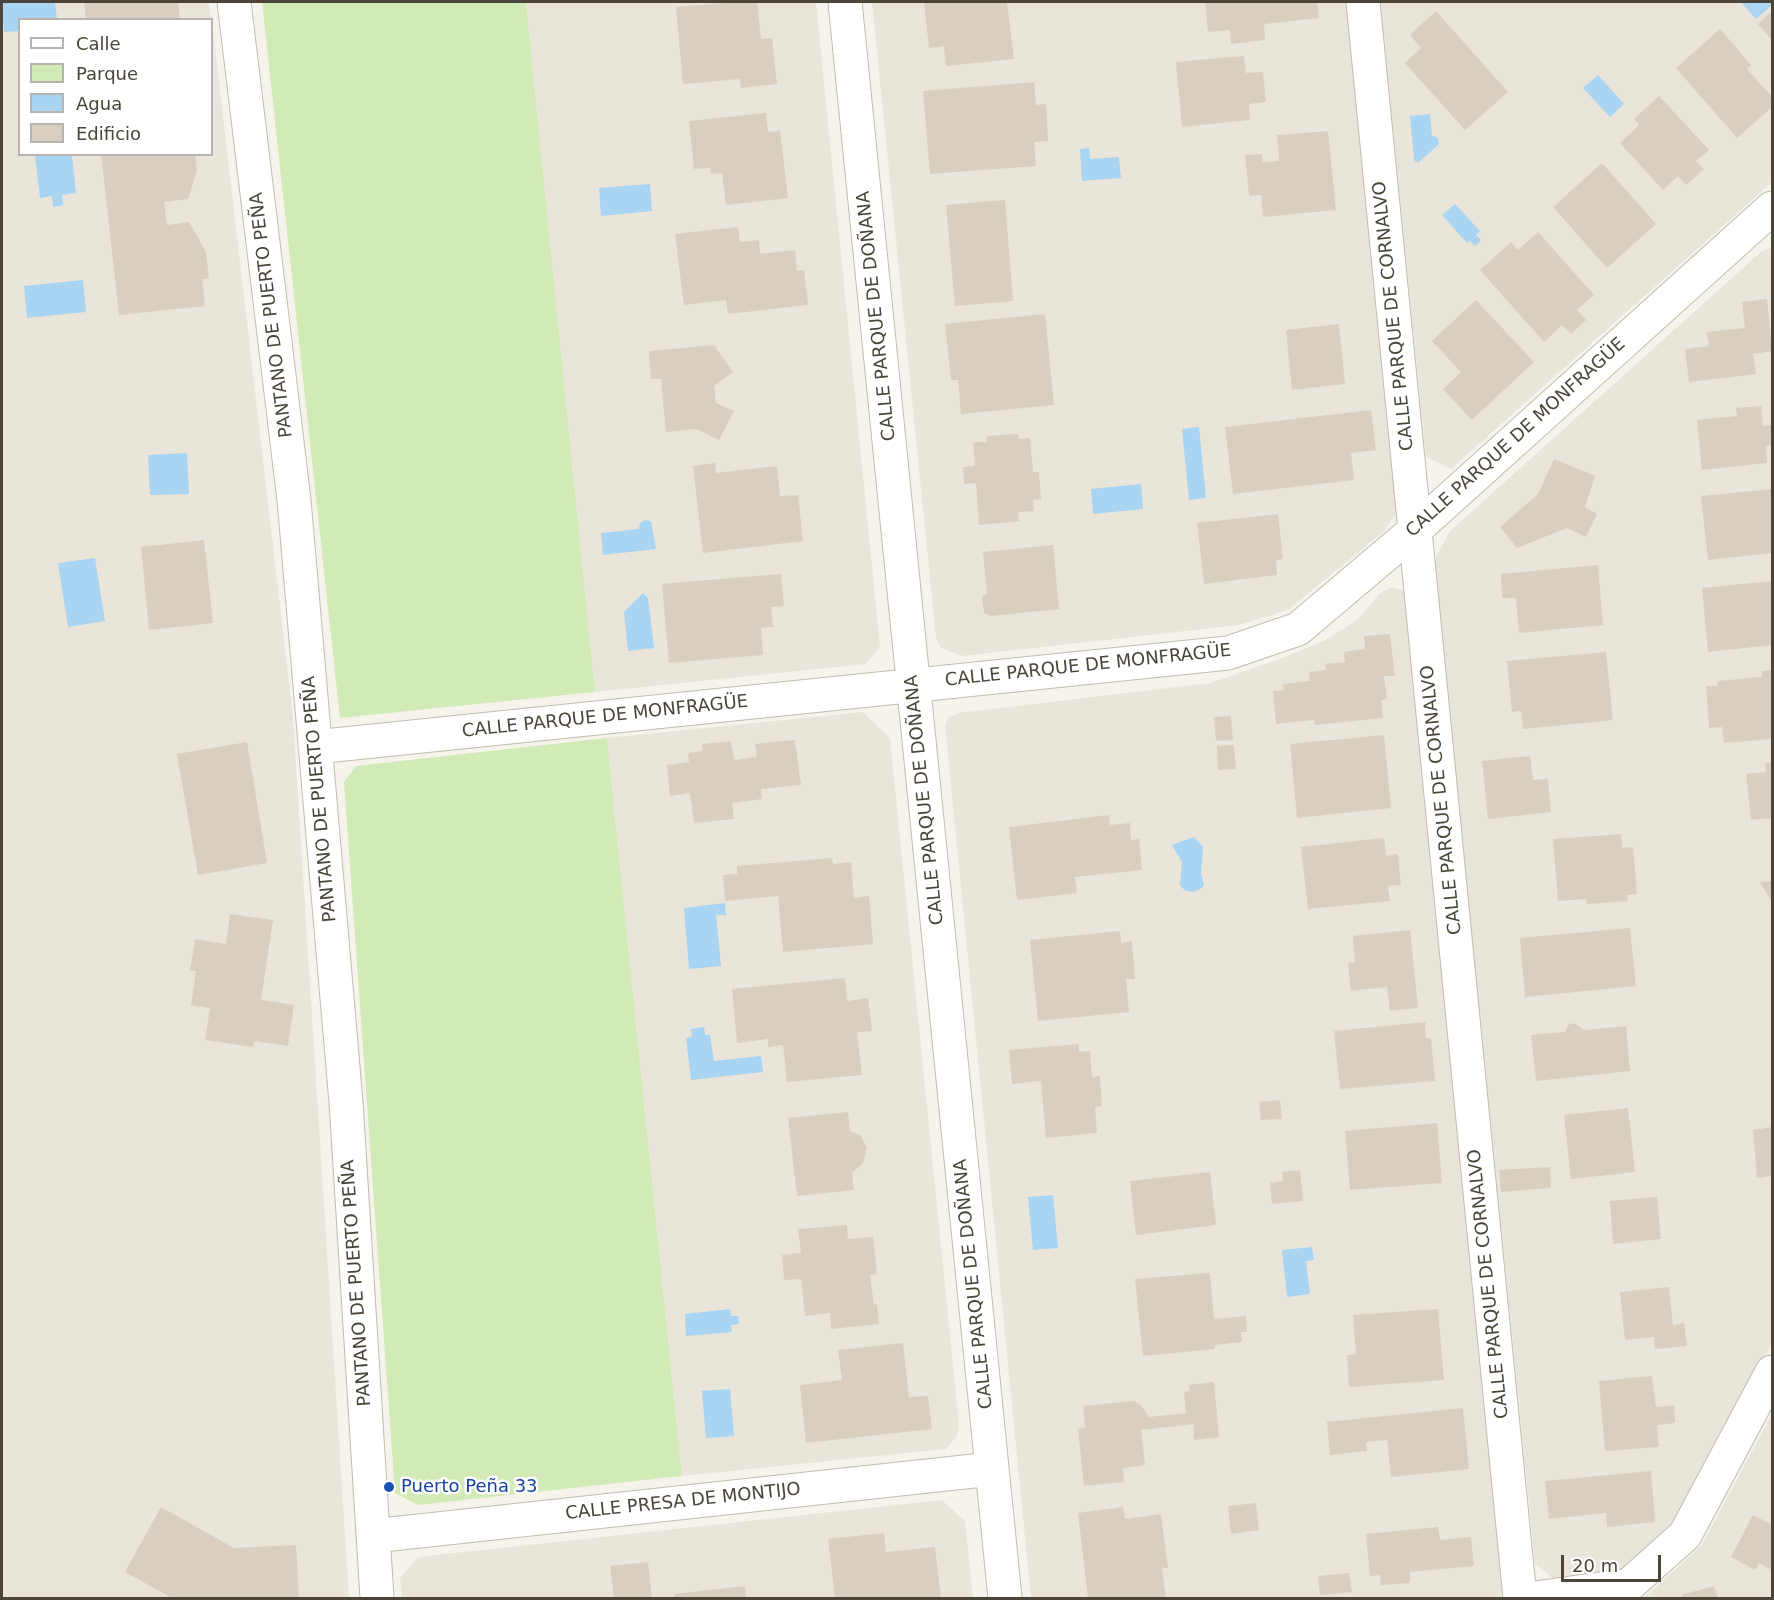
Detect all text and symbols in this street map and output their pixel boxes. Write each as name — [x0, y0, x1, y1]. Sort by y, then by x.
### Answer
legend — [18, 18, 213, 156]
text: Calle — [76, 33, 121, 54]
text: Parque — [76, 63, 138, 84]
text: Agua — [76, 93, 122, 114]
text: Edificio — [76, 123, 141, 144]
street label: CALLE PARQUE DE CORNALVO — [1369, 180, 1419, 452]
street label: CALLE PARQUE DE DOÑANA — [853, 190, 901, 442]
street label: PANTANO DE PUERTO PEÑA — [246, 191, 298, 439]
street label: CALLE PARQUE DE MONFRAGÜE — [1402, 334, 1630, 542]
street label: CALLE PARQUE DE MONFRAGÜE — [944, 640, 1232, 692]
street label: CALLE PARQUE DE CORNALVO — [1417, 664, 1467, 936]
street label: CALLE PARQUE DE DOÑANA — [901, 674, 949, 926]
street label: PANTANO DE PUERTO PEÑA — [298, 675, 342, 923]
street label: CALLE PARQUE DE MONFRAGÜE — [461, 691, 749, 743]
street label: CALLE PARQUE DE CORNALVO — [1464, 1148, 1514, 1420]
street label: CALLE PARQUE DE DOÑANA — [950, 1158, 998, 1410]
street label: PANTANO DE PUERTO PEÑA — [338, 1159, 376, 1407]
place label: Puerto Peña 33 — [401, 1476, 538, 1498]
street label: CALLE PRESA DE MONTIJO — [564, 1479, 802, 1525]
marker: Puerto Peña 33 — [382, 1480, 396, 1494]
scale bar — [1564, 1543, 1664, 1581]
text: 20 m — [1572, 1555, 1618, 1576]

